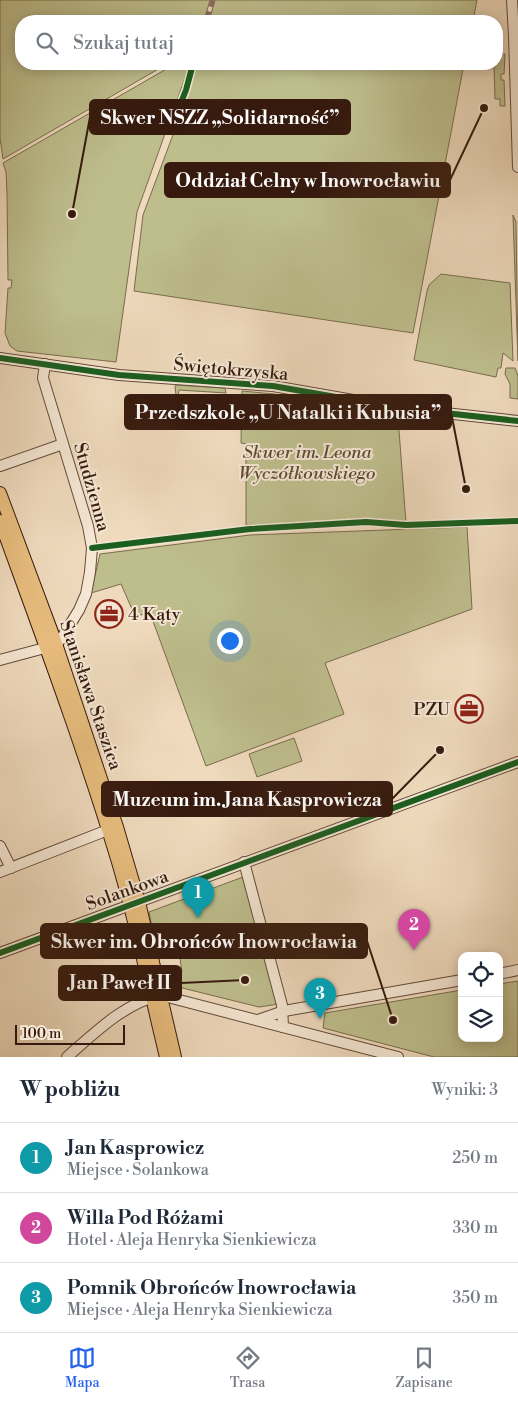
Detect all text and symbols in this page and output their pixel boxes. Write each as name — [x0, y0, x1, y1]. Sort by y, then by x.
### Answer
search box — [15, 15, 503, 70]
icon: search — [33, 29, 61, 57]
text: Szukaj tutaj — [73, 31, 174, 55]
callout: Skwer NSZZ „Solidarność” — [90, 100, 350, 134]
text: Skwer NSZZ „Solidarność” — [100, 106, 340, 130]
callout: Oddział Celny w Inowrocławiu — [165, 163, 450, 197]
text: Oddział Celny w Inowrocławiu — [175, 169, 441, 193]
street label: Świętokrzyska — [173, 353, 290, 386]
callout: Przedszkole „U Natalki i Kubusia” — [125, 395, 451, 429]
text: Przedszkole „U Natalki i Kubusia” — [135, 401, 441, 425]
street label: Studzienna — [68, 440, 115, 535]
park label: Skwer im. Leona Wyczółkowskiego — [239, 441, 375, 485]
office icon: 4 Kąty — [94, 599, 124, 629]
place label: 4 Kąty — [128, 603, 181, 626]
street label: Stanisława Staszica — [54, 617, 127, 774]
your location — [217, 628, 243, 654]
office icon: PZU — [454, 694, 484, 724]
place label: PZU — [413, 698, 451, 721]
callout: Muzeum im. Jana Kasprowicza — [102, 782, 392, 816]
text: Muzeum im. Jana Kasprowicza — [112, 788, 383, 812]
street label: Solankowa — [83, 865, 172, 916]
pin: 1 — [182, 877, 214, 918]
pin: 2 — [398, 909, 430, 950]
callout: Skwer im. Obrońców Inowrocławia — [41, 924, 367, 958]
text: Skwer im. Obrońców Inowrocławia — [51, 930, 358, 954]
map controls — [458, 952, 503, 1042]
button: locate — [458, 952, 503, 997]
callout: Jan Paweł II — [59, 966, 181, 1000]
text: Jan Paweł II — [66, 971, 172, 995]
pin: 3 — [304, 978, 336, 1019]
button: layers — [458, 997, 503, 1042]
scale bar — [15, 1022, 125, 1045]
text: 100 m — [22, 1025, 61, 1043]
text: W pobliżu — [20, 1077, 120, 1103]
text: Wyniki: 3 — [432, 1080, 498, 1100]
text: Jan Kasprowicz — [67, 1136, 204, 1160]
text: 1 — [32, 1148, 40, 1168]
text: 250 m — [452, 1148, 498, 1168]
text: Miejsce · Solankowa — [67, 1160, 209, 1180]
text: Willa Pod Różami — [67, 1206, 224, 1230]
text: 2 — [31, 1218, 41, 1238]
text: 330 m — [452, 1218, 498, 1238]
text: Hotel · Aleja Henryka Sienkiewicza — [67, 1230, 317, 1250]
text: Pomnik Obrońców Inowrocławia — [67, 1276, 356, 1300]
text: 3 — [31, 1288, 41, 1308]
text: 350 m — [452, 1288, 498, 1308]
text: Miejsce · Aleja Henryka Sienkiewicza — [67, 1300, 333, 1320]
tab: Mapa — [65, 1344, 100, 1392]
tab: Trasa — [230, 1344, 265, 1392]
tab: Zapisane — [395, 1344, 453, 1392]

